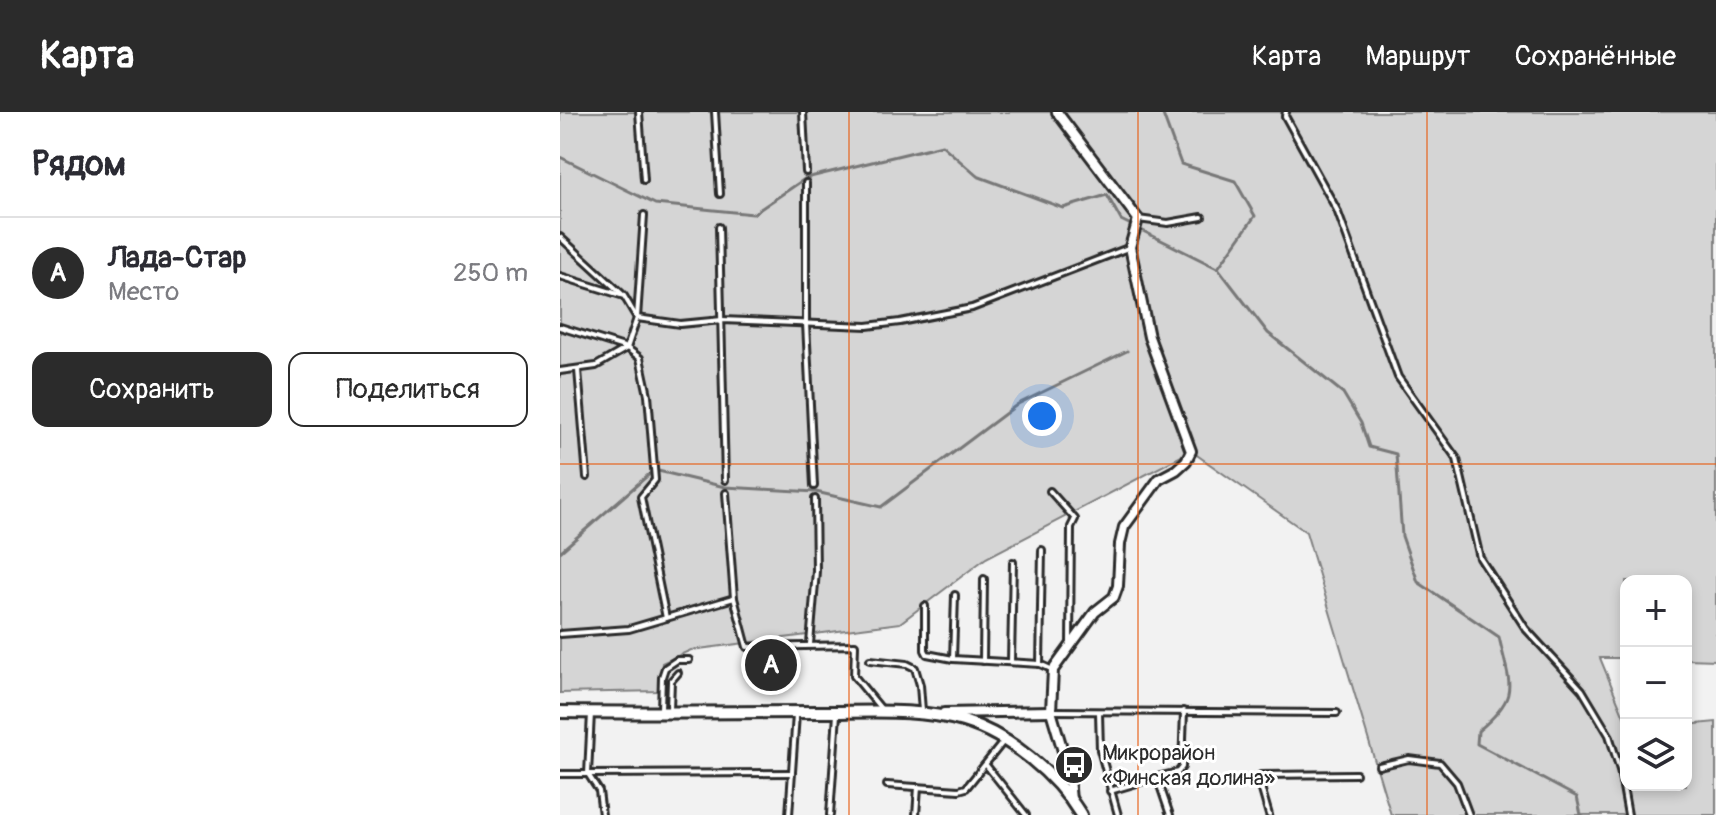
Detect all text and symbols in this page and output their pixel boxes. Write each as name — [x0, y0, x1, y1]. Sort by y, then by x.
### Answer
text: Карта — [40, 32, 134, 80]
text: Карта — [1252, 39, 1321, 74]
text: Маршрут — [1365, 39, 1471, 74]
text: Сохранённые — [1515, 39, 1676, 74]
text: Рядом — [32, 143, 126, 186]
text: Лада-Стар — [108, 239, 246, 276]
text: A — [50, 257, 66, 289]
text: 250 m — [453, 257, 528, 289]
text: Место — [108, 276, 179, 308]
button: Сохранить — [32, 352, 272, 427]
button: Поделиться — [288, 352, 528, 427]
your location — [1022, 396, 1062, 436]
map controls — [1620, 575, 1692, 791]
button: + — [1620, 575, 1692, 647]
pin: A — [745, 635, 797, 695]
button: − — [1620, 647, 1692, 719]
button: layers — [1620, 719, 1692, 791]
place label: Микрорайон «Финская долина» — [1102, 739, 1275, 792]
bus stop icon: Микрорайон «Финская долина» — [1053, 744, 1095, 786]

